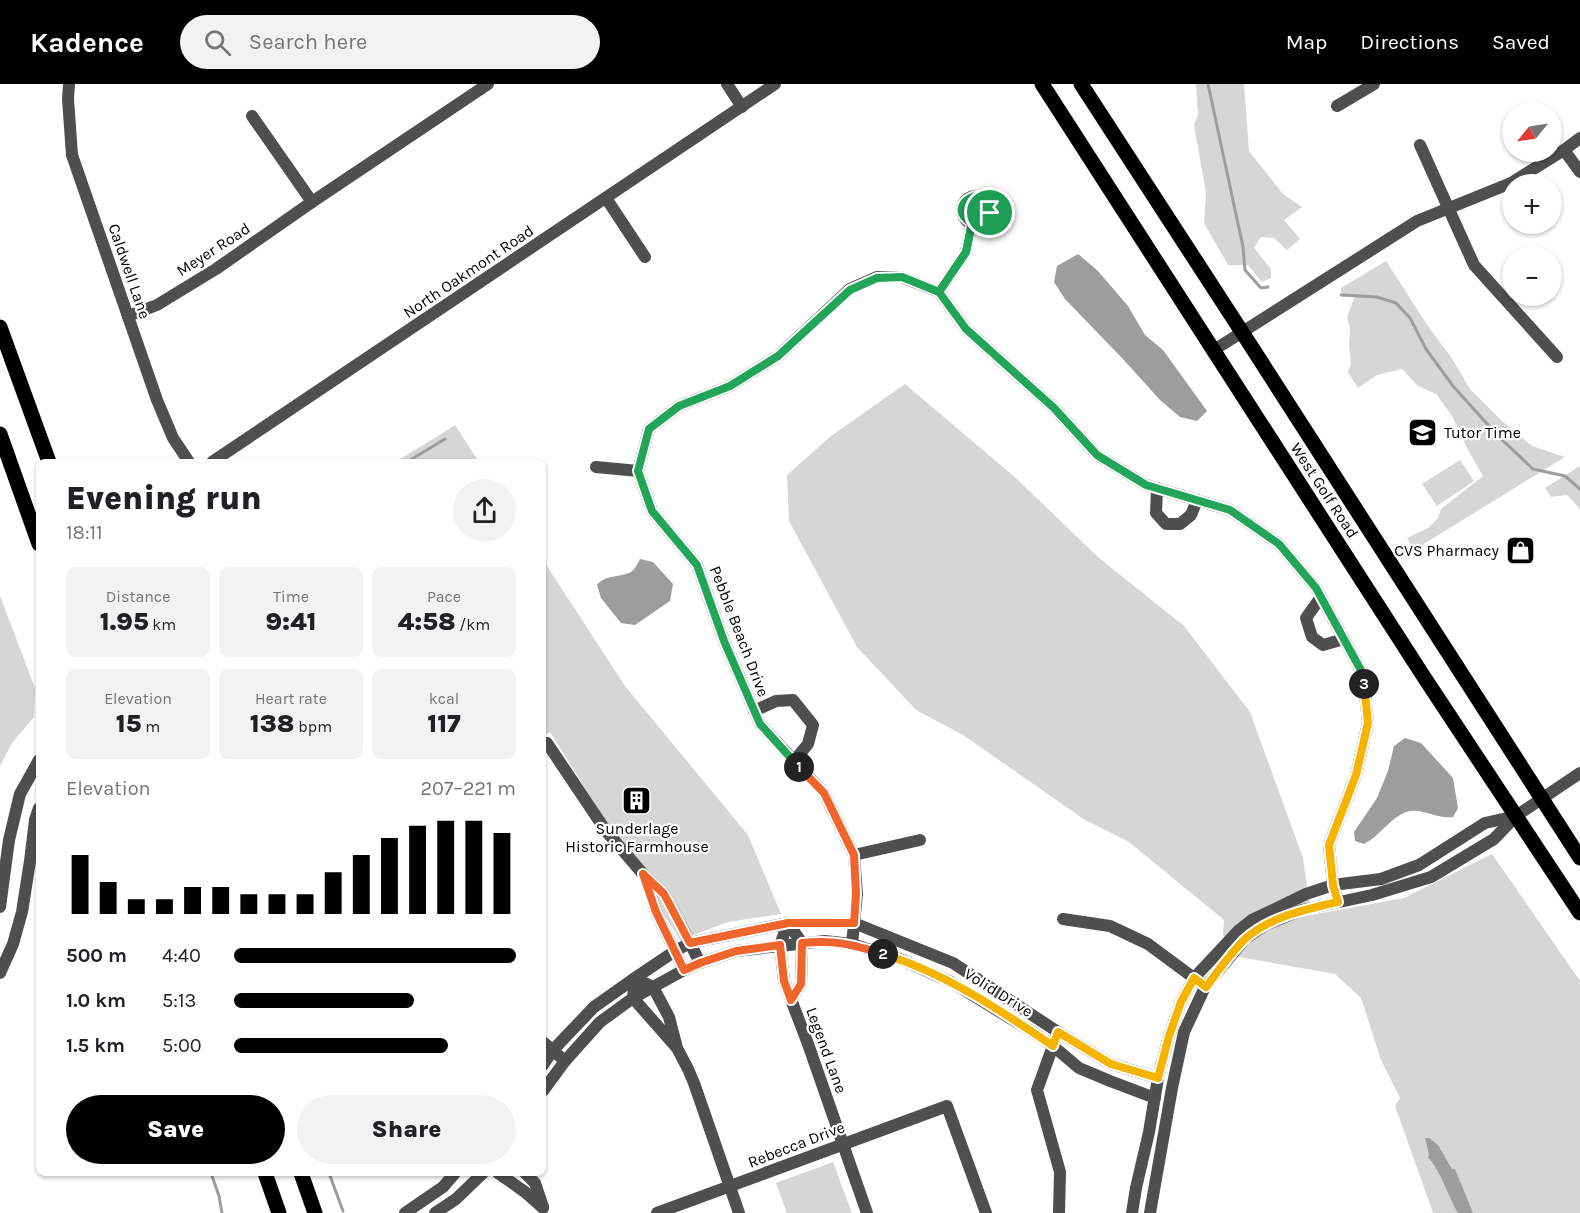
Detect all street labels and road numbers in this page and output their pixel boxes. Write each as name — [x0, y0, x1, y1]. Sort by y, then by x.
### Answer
street label: Meyer Road — [173, 219, 254, 280]
street label: Caldwell Lane — [104, 221, 155, 321]
street label: North Oakmont Road — [399, 221, 537, 322]
street label: West Golf Road — [1287, 439, 1362, 542]
street label: Pebble Beach Drive — [706, 563, 773, 699]
street label: Volid Drive — [961, 964, 1036, 1021]
street label: Legend Lane — [802, 1005, 851, 1096]
street label: Rebecca Drive — [745, 1117, 847, 1172]

